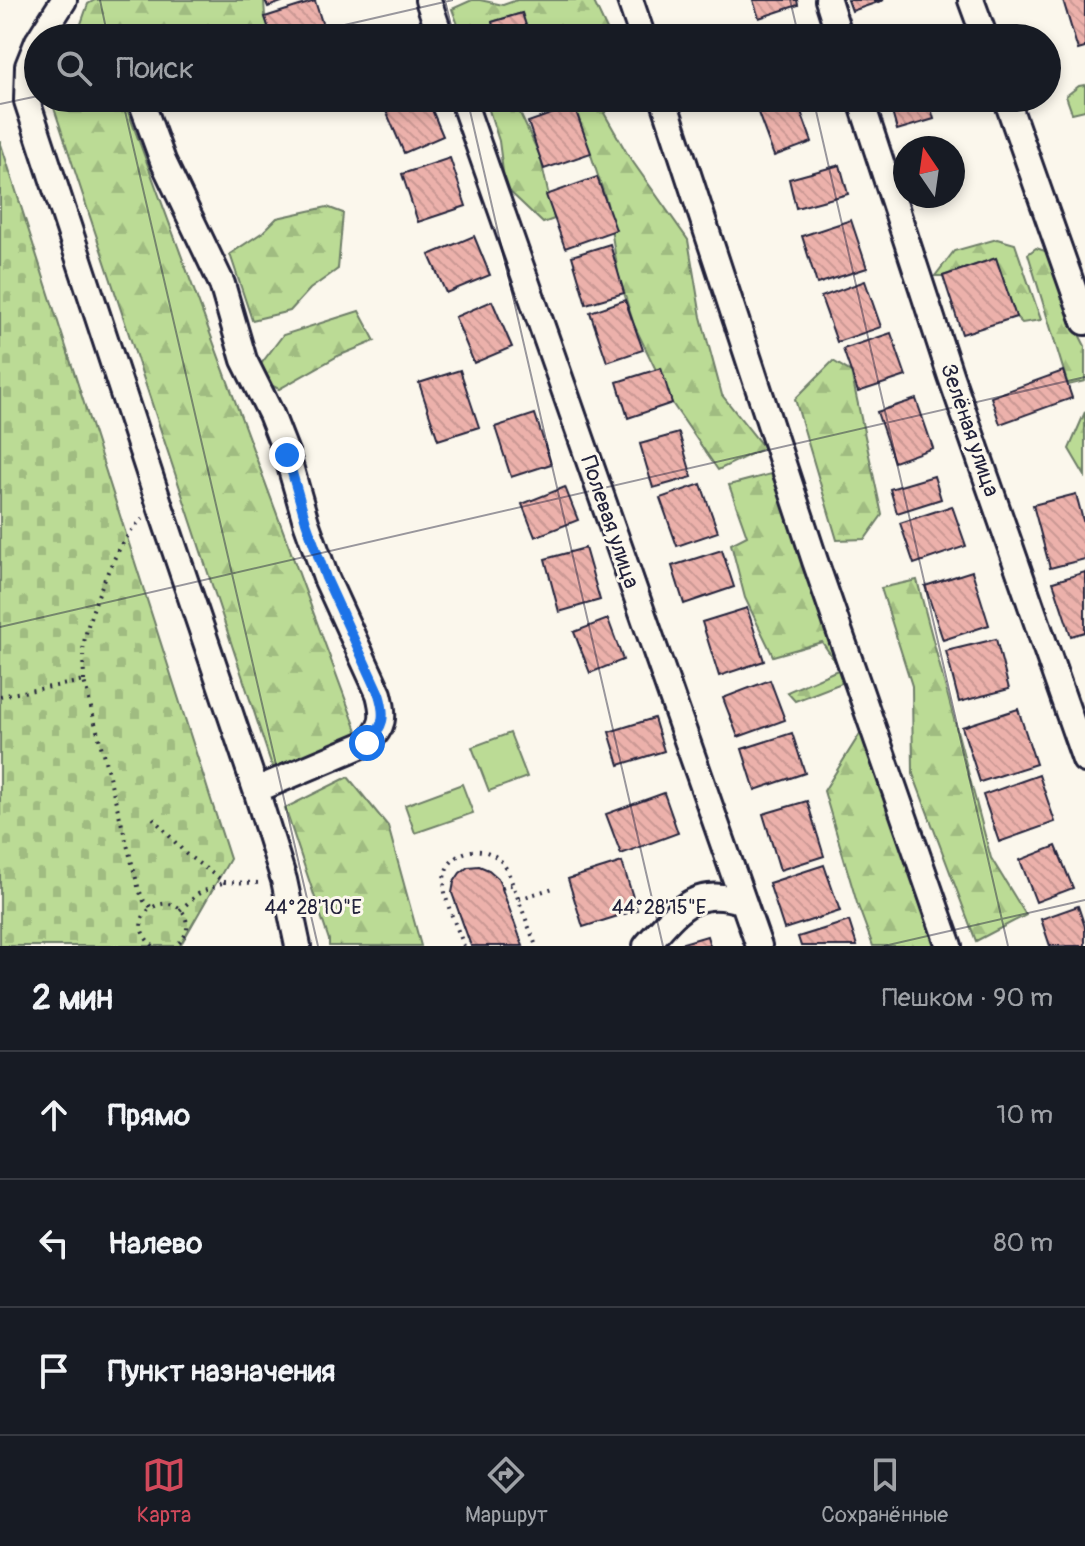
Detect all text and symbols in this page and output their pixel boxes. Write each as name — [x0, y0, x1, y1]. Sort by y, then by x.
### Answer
search box — [24, 24, 1061, 112]
icon: search — [52, 46, 96, 90]
text: Поиск — [116, 50, 194, 87]
north arrow — [893, 136, 965, 208]
street label: Зелёная улица — [934, 360, 1006, 500]
route end — [269, 437, 305, 473]
street label: Полевая улица — [574, 452, 646, 592]
route start — [349, 725, 385, 761]
text: 44°28'10"E — [264, 895, 362, 920]
text: 44°28'15"E — [612, 895, 706, 920]
text: 2 мин — [32, 977, 113, 1020]
text: Пешком · 90 m — [882, 982, 1053, 1014]
icon: ahead — [32, 1093, 76, 1137]
text: Прямо — [108, 1097, 190, 1134]
text: 10 m — [996, 1099, 1053, 1131]
icon: left — [32, 1221, 76, 1265]
text: Налево — [108, 1225, 202, 1262]
text: 80 m — [993, 1227, 1053, 1259]
icon: arrive — [32, 1349, 76, 1393]
text: Пункт назначения — [108, 1353, 335, 1390]
tab: Карта — [137, 1453, 191, 1529]
tab: Маршрут — [465, 1453, 548, 1529]
tab: Сохранённые — [821, 1453, 948, 1529]

